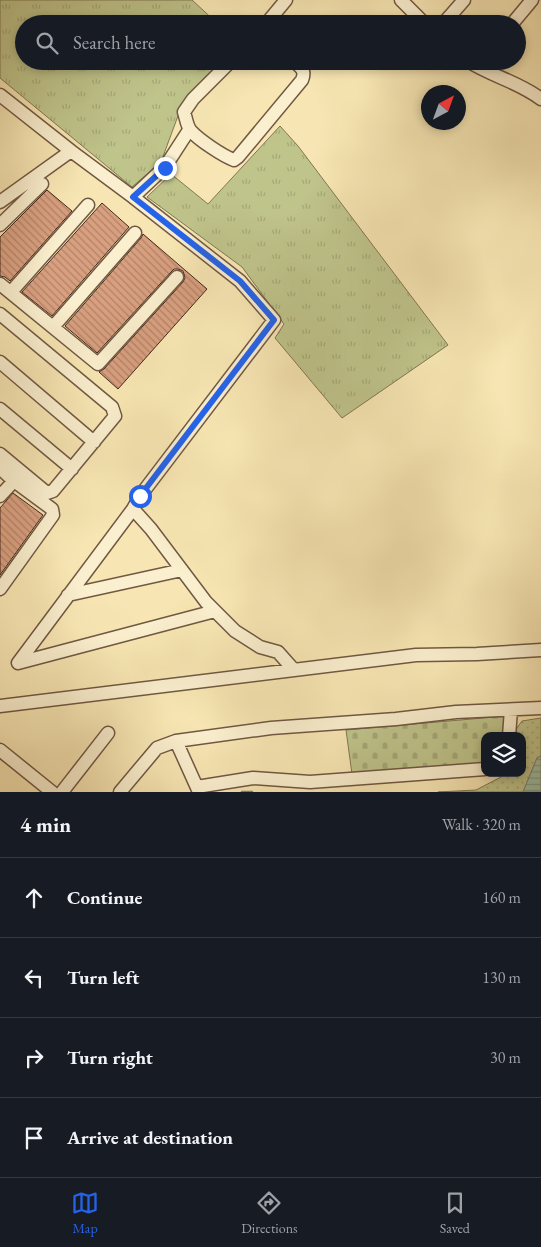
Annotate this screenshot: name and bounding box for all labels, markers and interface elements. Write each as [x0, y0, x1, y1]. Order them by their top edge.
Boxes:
search box [15, 15, 526, 70]
icon: search [33, 29, 61, 57]
text: Search here [73, 30, 155, 55]
north arrow [421, 85, 466, 130]
route end [154, 157, 177, 180]
route start [129, 485, 152, 508]
map controls [481, 732, 526, 777]
button: layers [481, 732, 526, 777]
text: 4 min [20, 811, 71, 838]
text: Walk · 320 m [442, 814, 521, 835]
icon: ahead [20, 884, 48, 912]
text: Continue [67, 885, 142, 910]
text: 160 m [482, 887, 521, 908]
icon: left [20, 964, 48, 992]
text: Turn left [67, 965, 139, 990]
text: 130 m [482, 967, 521, 988]
icon: right [20, 1044, 48, 1072]
text: Turn right [67, 1045, 153, 1070]
text: 30 m [490, 1047, 521, 1068]
icon: arrive [20, 1124, 48, 1152]
text: Arrive at destination [67, 1125, 233, 1150]
tab: Map [71, 1189, 99, 1237]
tab: Directions [241, 1189, 298, 1237]
tab: Saved [440, 1189, 470, 1237]

